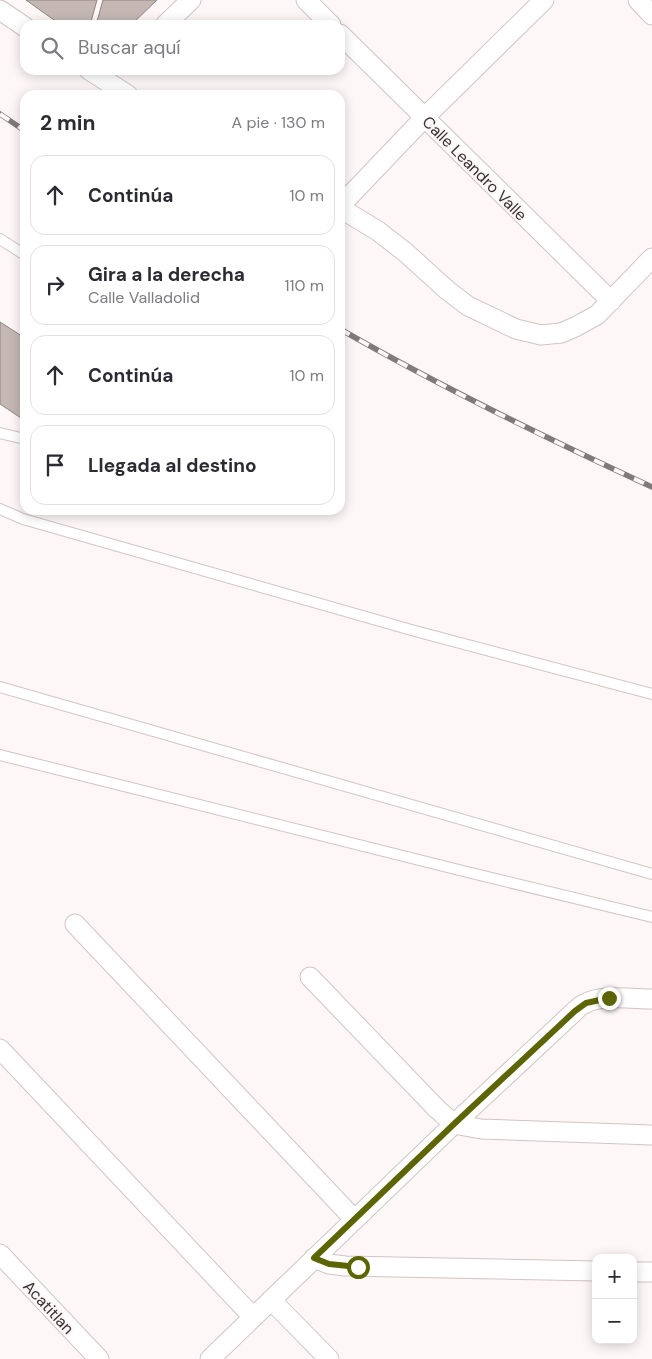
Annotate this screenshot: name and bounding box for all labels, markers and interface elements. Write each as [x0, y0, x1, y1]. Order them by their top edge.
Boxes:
search box [20, 20, 345, 75]
icon: search [38, 34, 66, 62]
text: Buscar aquí [78, 35, 181, 60]
text: 2 min [40, 109, 96, 137]
street label: Calle Leandro Valle [418, 111, 532, 225]
text: A pie · 130 m [232, 112, 325, 133]
icon: ahead [41, 181, 69, 209]
text: Continúa [88, 183, 173, 208]
text: 10 m [290, 185, 324, 206]
text: Gira a la derecha [88, 262, 245, 287]
icon: right [41, 271, 69, 299]
text: 110 m [285, 275, 324, 296]
text: Calle Valladolid [88, 287, 200, 308]
icon: ahead [41, 361, 69, 389]
text: Continúa [88, 363, 173, 388]
text: 10 m [290, 365, 324, 386]
icon: arrive [41, 451, 69, 479]
text: Llegada al destino [88, 453, 257, 478]
route end [598, 987, 621, 1010]
map controls [592, 1254, 637, 1344]
button: + [592, 1254, 637, 1299]
route start [347, 1256, 370, 1279]
street label: Acatitlan [19, 1276, 79, 1339]
button: − [592, 1299, 637, 1344]

